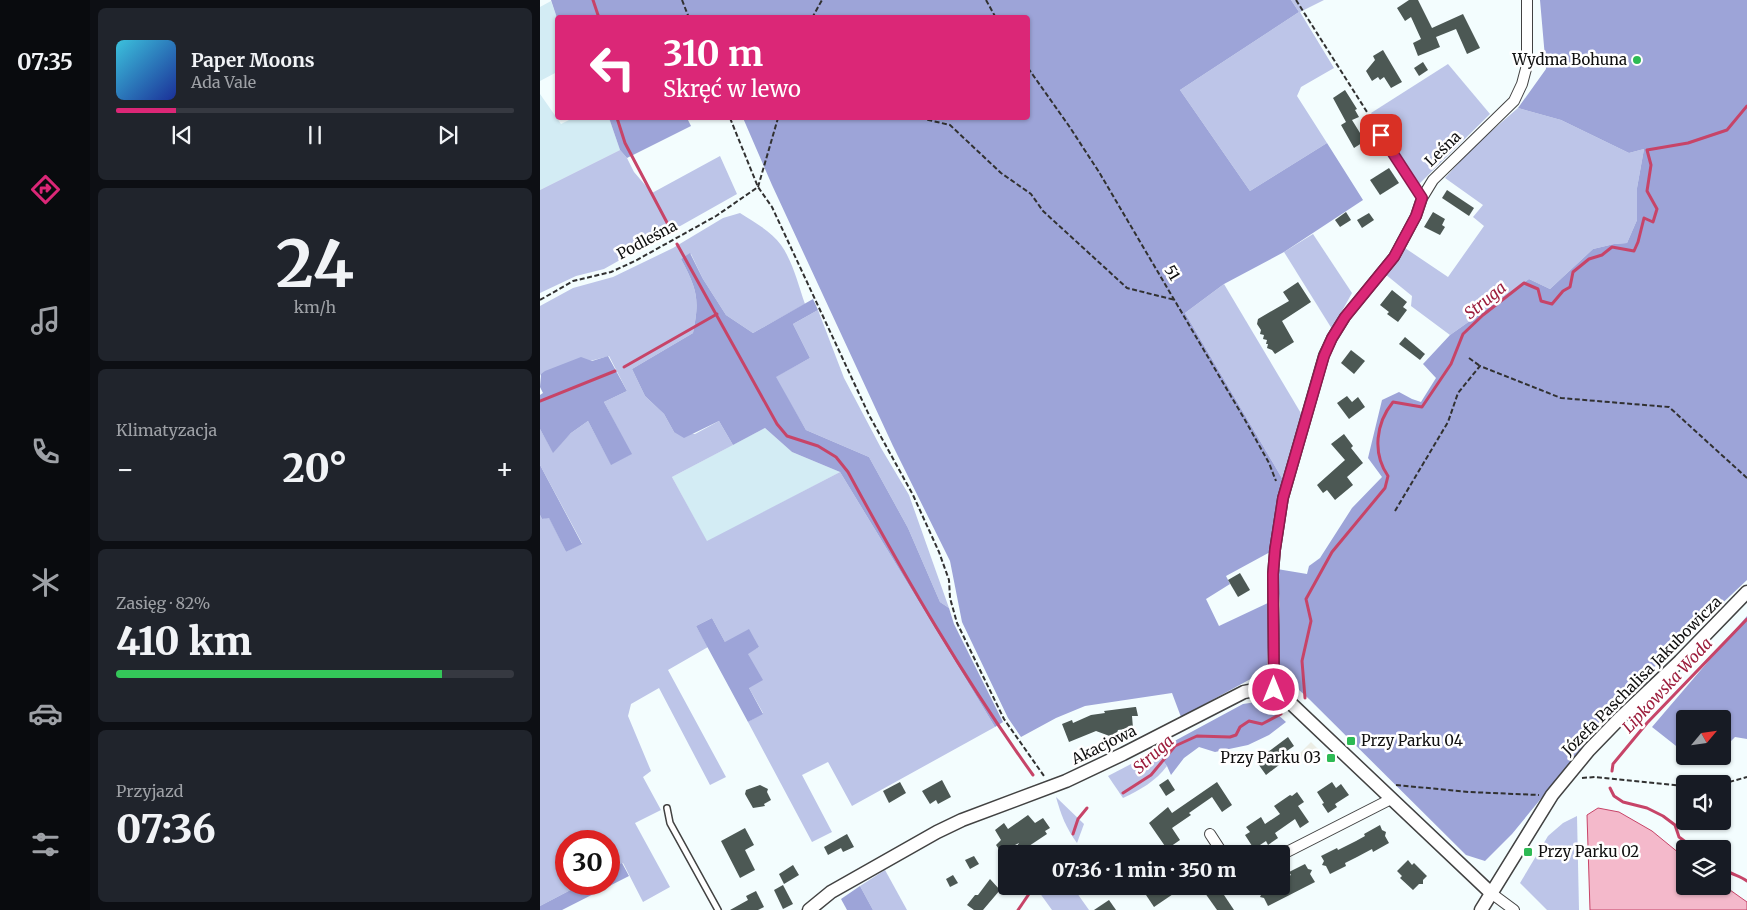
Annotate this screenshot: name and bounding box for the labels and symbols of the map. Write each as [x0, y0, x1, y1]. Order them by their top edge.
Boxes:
place label: Wydma Bohuna [1511, 50, 1627, 69]
marker: Wydma Bohuna [1631, 54, 1643, 66]
pin [1360, 114, 1402, 156]
street label: Leśna [1421, 127, 1465, 170]
street label: Podleśna [613, 216, 680, 263]
street label: 51 [1160, 262, 1184, 284]
water label: Struga [1460, 277, 1510, 323]
street label: Józefa Paschalisa Jakubowicza [1557, 592, 1725, 760]
water label: Lipkowska Woda [1618, 633, 1716, 737]
position arrow [1247, 663, 1299, 715]
north arrow [1676, 710, 1731, 765]
street label: Akacjowa [1067, 721, 1139, 769]
water label: Struga [1128, 730, 1178, 778]
place label: Przy Parku 04 [1361, 731, 1463, 750]
marker: Przy Parku 04 [1345, 735, 1357, 747]
place label: Przy Parku 03 [1220, 748, 1321, 767]
marker: Przy Parku 03 [1325, 752, 1337, 764]
speed limit sign: 30 [555, 830, 620, 895]
place label: Przy Parku 02 [1538, 842, 1639, 861]
marker: Przy Parku 02 [1522, 846, 1534, 858]

